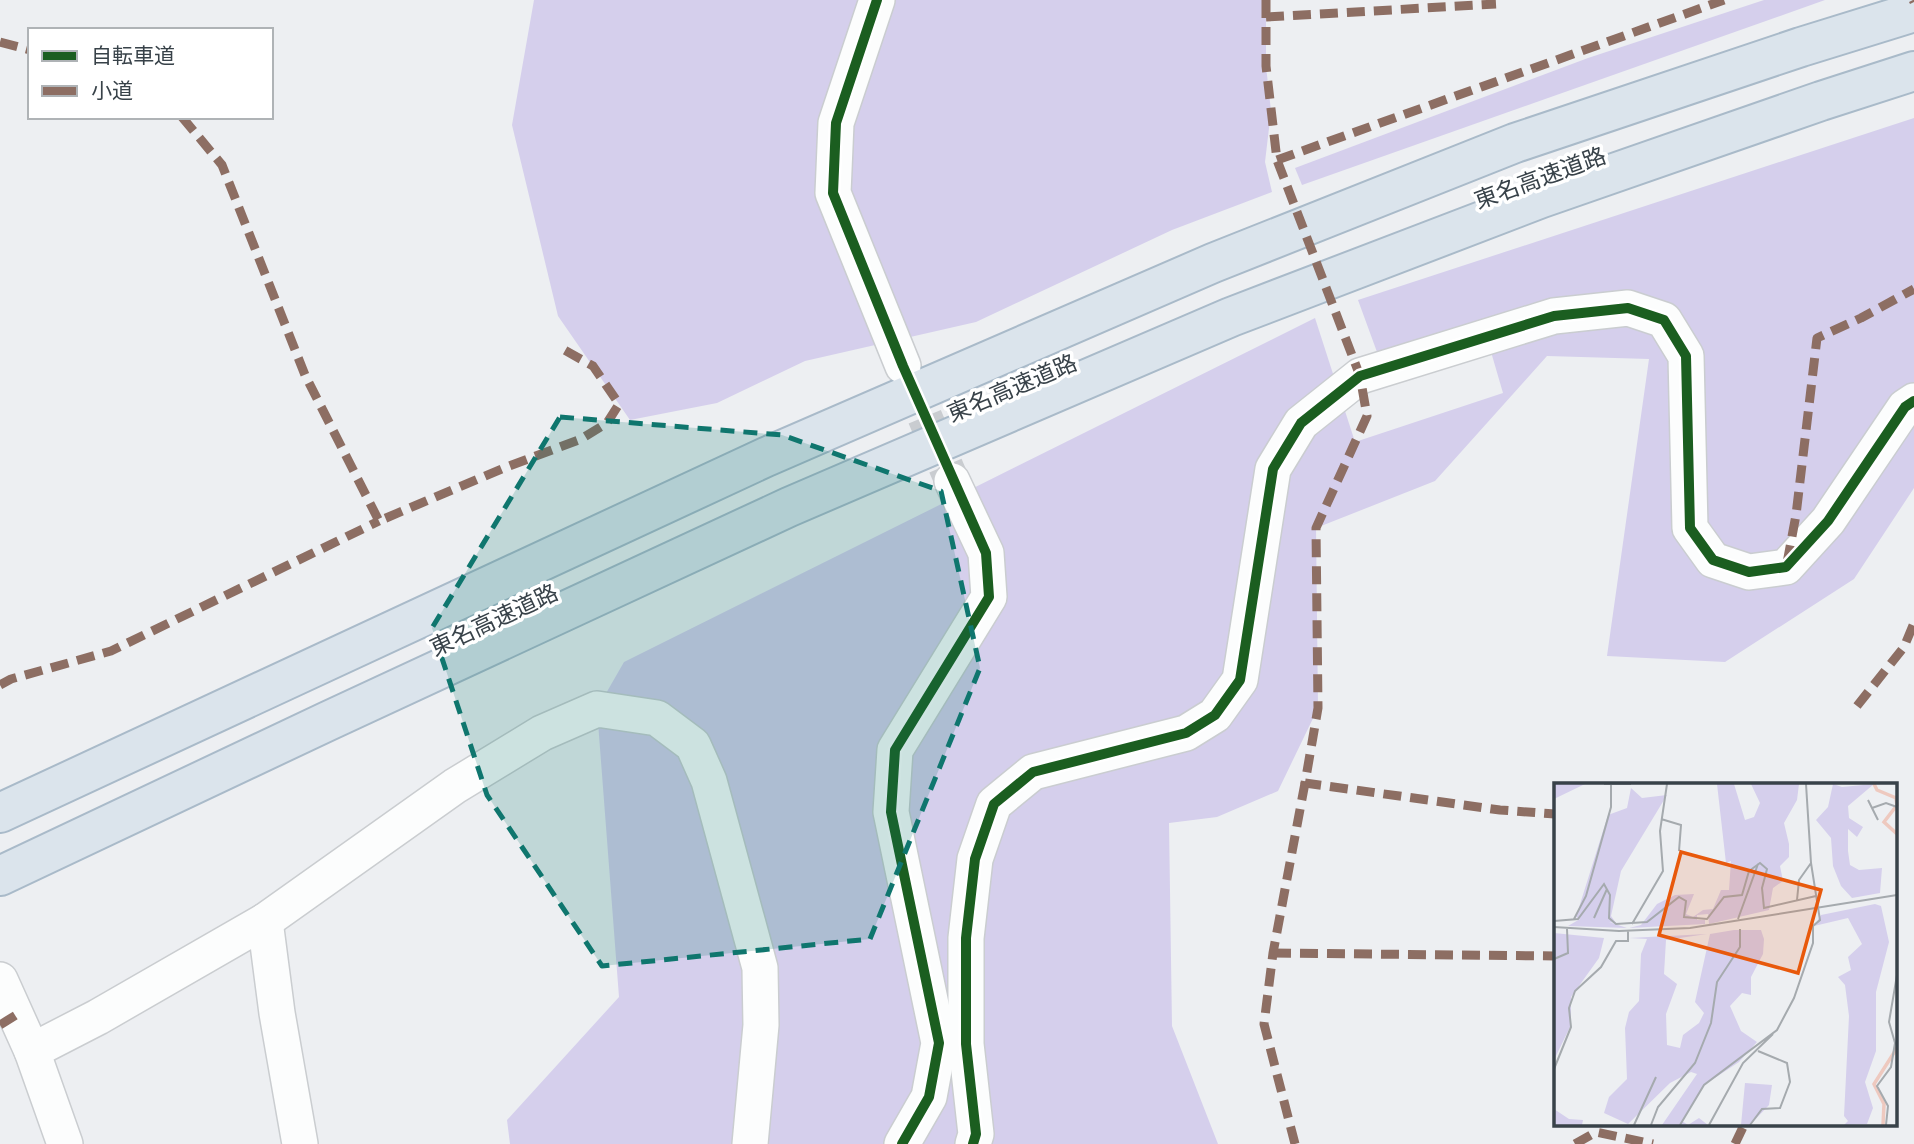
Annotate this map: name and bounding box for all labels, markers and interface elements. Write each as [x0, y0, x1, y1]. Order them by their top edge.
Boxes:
legend [28, 28, 273, 119]
text: 自転車道 [91, 43, 175, 68]
text: 小道 [91, 78, 133, 103]
street label: 東名高速道路 [1470, 141, 1610, 215]
street label: 東名高速道路 [943, 348, 1081, 428]
street label: 東名高速道路 [426, 578, 562, 662]
inset map [1554, 783, 1896, 1126]

